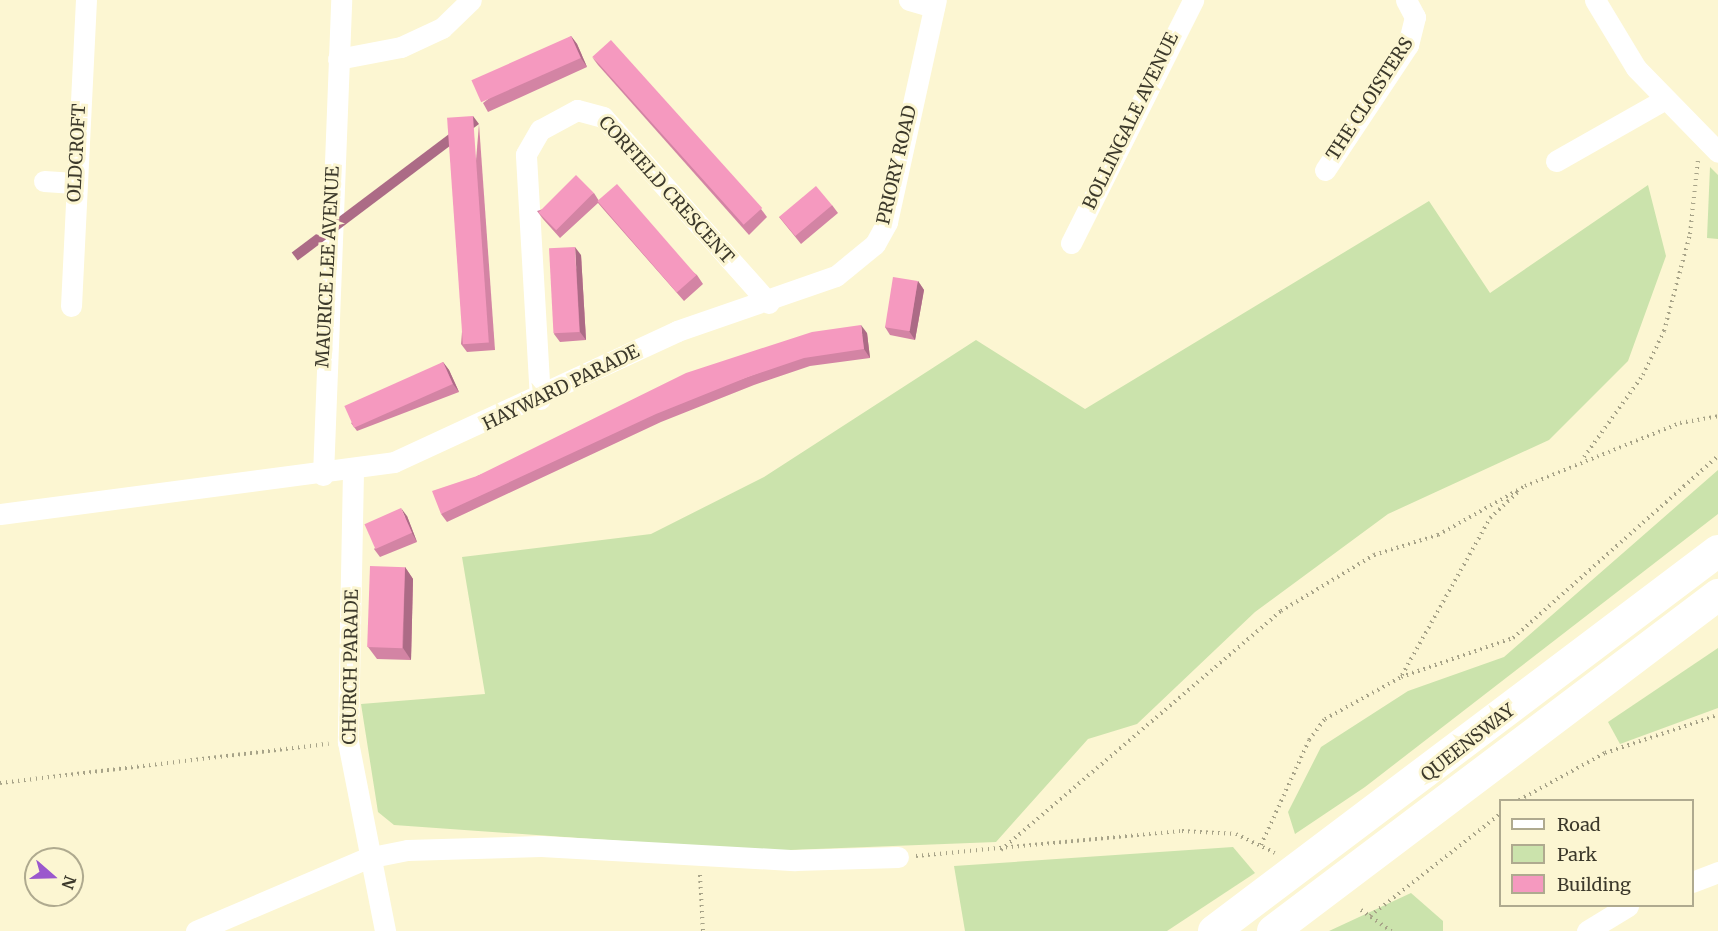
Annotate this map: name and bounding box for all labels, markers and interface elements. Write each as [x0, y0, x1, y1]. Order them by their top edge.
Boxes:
street label: BOLLINGALE AVENUE [1079, 29, 1183, 213]
street label: THE CLOISTERS [1322, 34, 1418, 164]
street label: OLDCROFT [64, 103, 90, 203]
street label: PRIORY ROAD [873, 103, 921, 227]
street label: CORFIELD CRESCENT [594, 112, 738, 268]
street label: MAURICE LEE AVENUE [312, 166, 344, 368]
street label: HAYWARD PARADE [479, 341, 643, 435]
street label: CHURCH PARADE [339, 589, 363, 745]
street label: QUEENSWAY [1417, 700, 1519, 786]
legend [1499, 799, 1694, 907]
text: Road [1557, 813, 1601, 836]
text: Park [1557, 843, 1597, 866]
north arrow [24, 847, 84, 907]
text: N [57, 873, 81, 892]
text: Building [1557, 873, 1631, 896]

